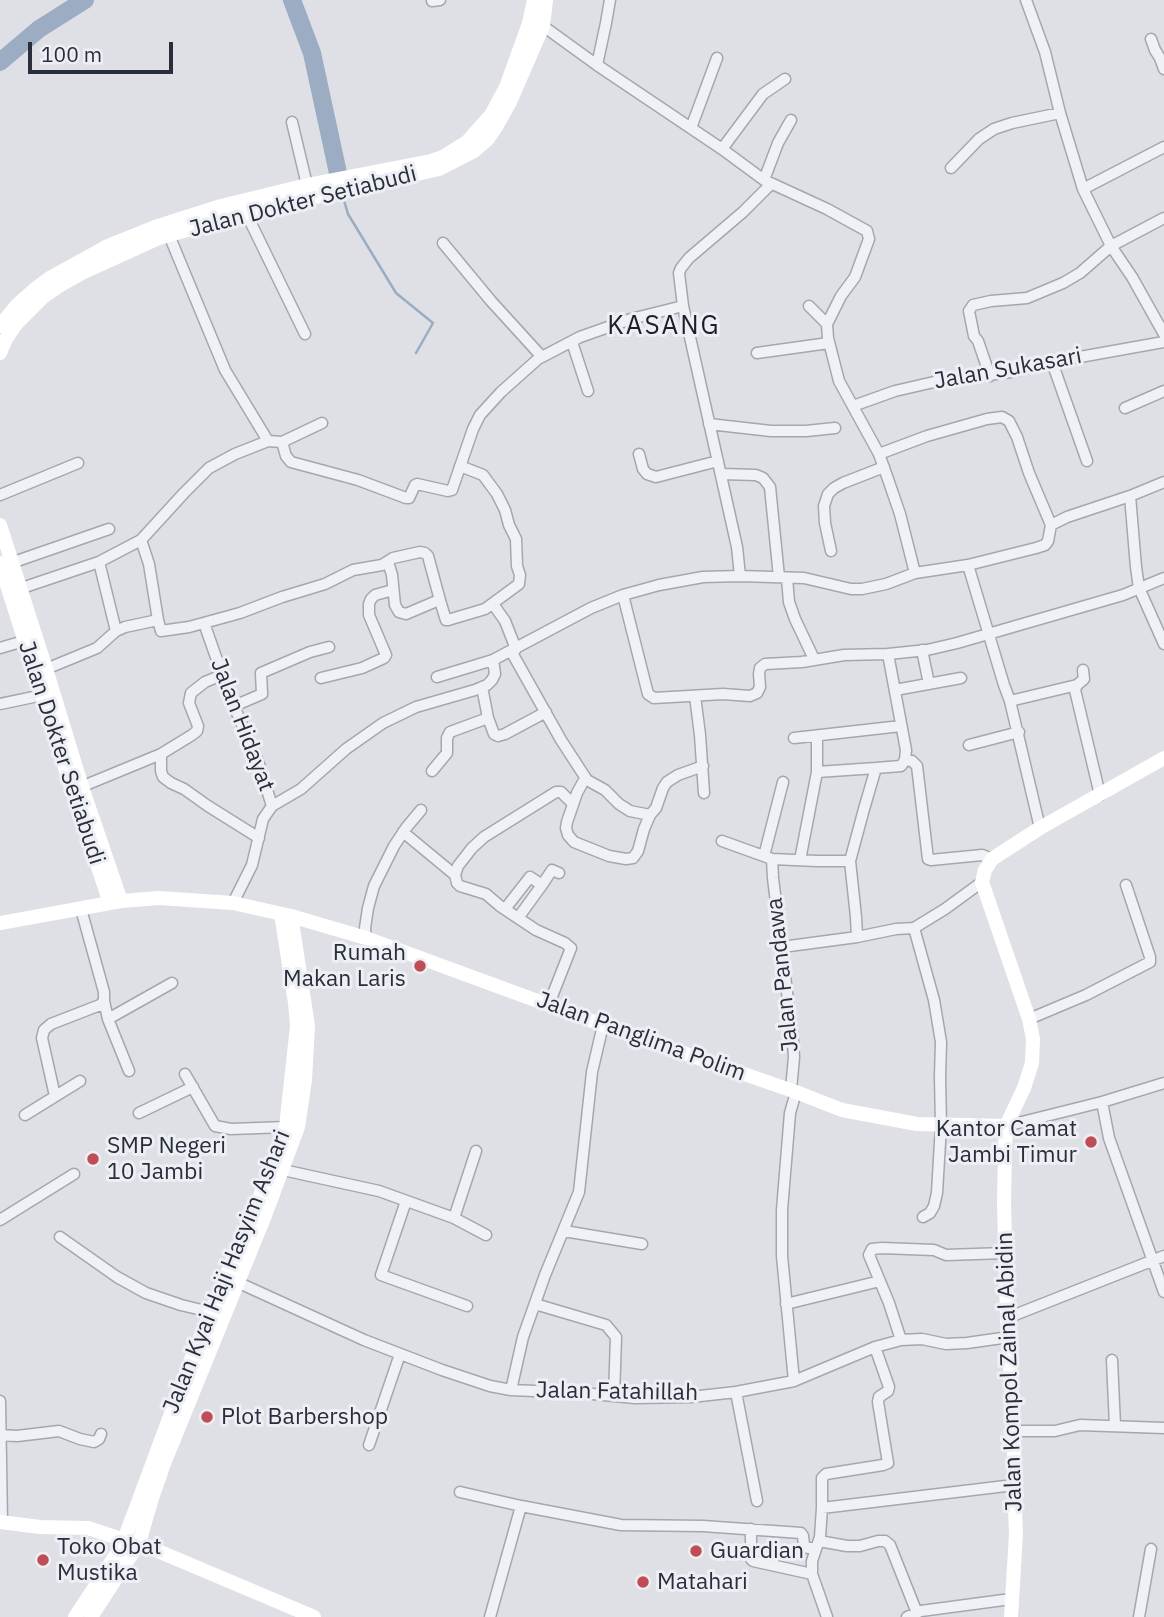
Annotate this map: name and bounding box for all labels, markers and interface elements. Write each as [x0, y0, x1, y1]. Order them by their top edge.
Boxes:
scale bar [32, 28, 177, 72]
text: 100 m [41, 40, 102, 68]
street label: Jalan Dokter Setiabudi [186, 160, 420, 244]
district label: KASANG [608, 310, 720, 342]
street label: Jalan Sukasari [932, 342, 1084, 396]
street label: Jalan Dokter Setiabudi [12, 638, 110, 868]
street label: Jalan Hidayat [204, 655, 280, 795]
street label: Jalan Pandawa [761, 896, 805, 1054]
place label: Rumah Makan Laris [283, 939, 406, 993]
marker: Rumah Makan Laris [412, 958, 428, 974]
street label: Jalan Panglima Polim [533, 986, 749, 1088]
place label: Kantor Camat Jambi Timur [936, 1115, 1077, 1169]
street label: Jalan Kyai Haji Hasyim Ashari [157, 1126, 297, 1418]
place label: SMP Negeri 10 Jambi [107, 1132, 226, 1186]
marker: Kantor Camat Jambi Timur [1083, 1134, 1099, 1150]
marker: SMP Negeri 10 Jambi [85, 1151, 101, 1167]
street label: Jalan Kompol Zainal Abidin [991, 1231, 1029, 1513]
street label: Jalan Fatahillah [536, 1377, 698, 1407]
place label: Plot Barbershop [221, 1403, 388, 1431]
marker: Plot Barbershop [199, 1409, 215, 1425]
place label: Toko Obat Mustika [57, 1533, 162, 1587]
place label: Guardian [710, 1537, 804, 1565]
marker: Guardian [688, 1543, 704, 1559]
marker: Toko Obat Mustika [35, 1552, 51, 1568]
place label: Matahari [657, 1568, 748, 1596]
marker: Matahari [635, 1574, 651, 1590]

